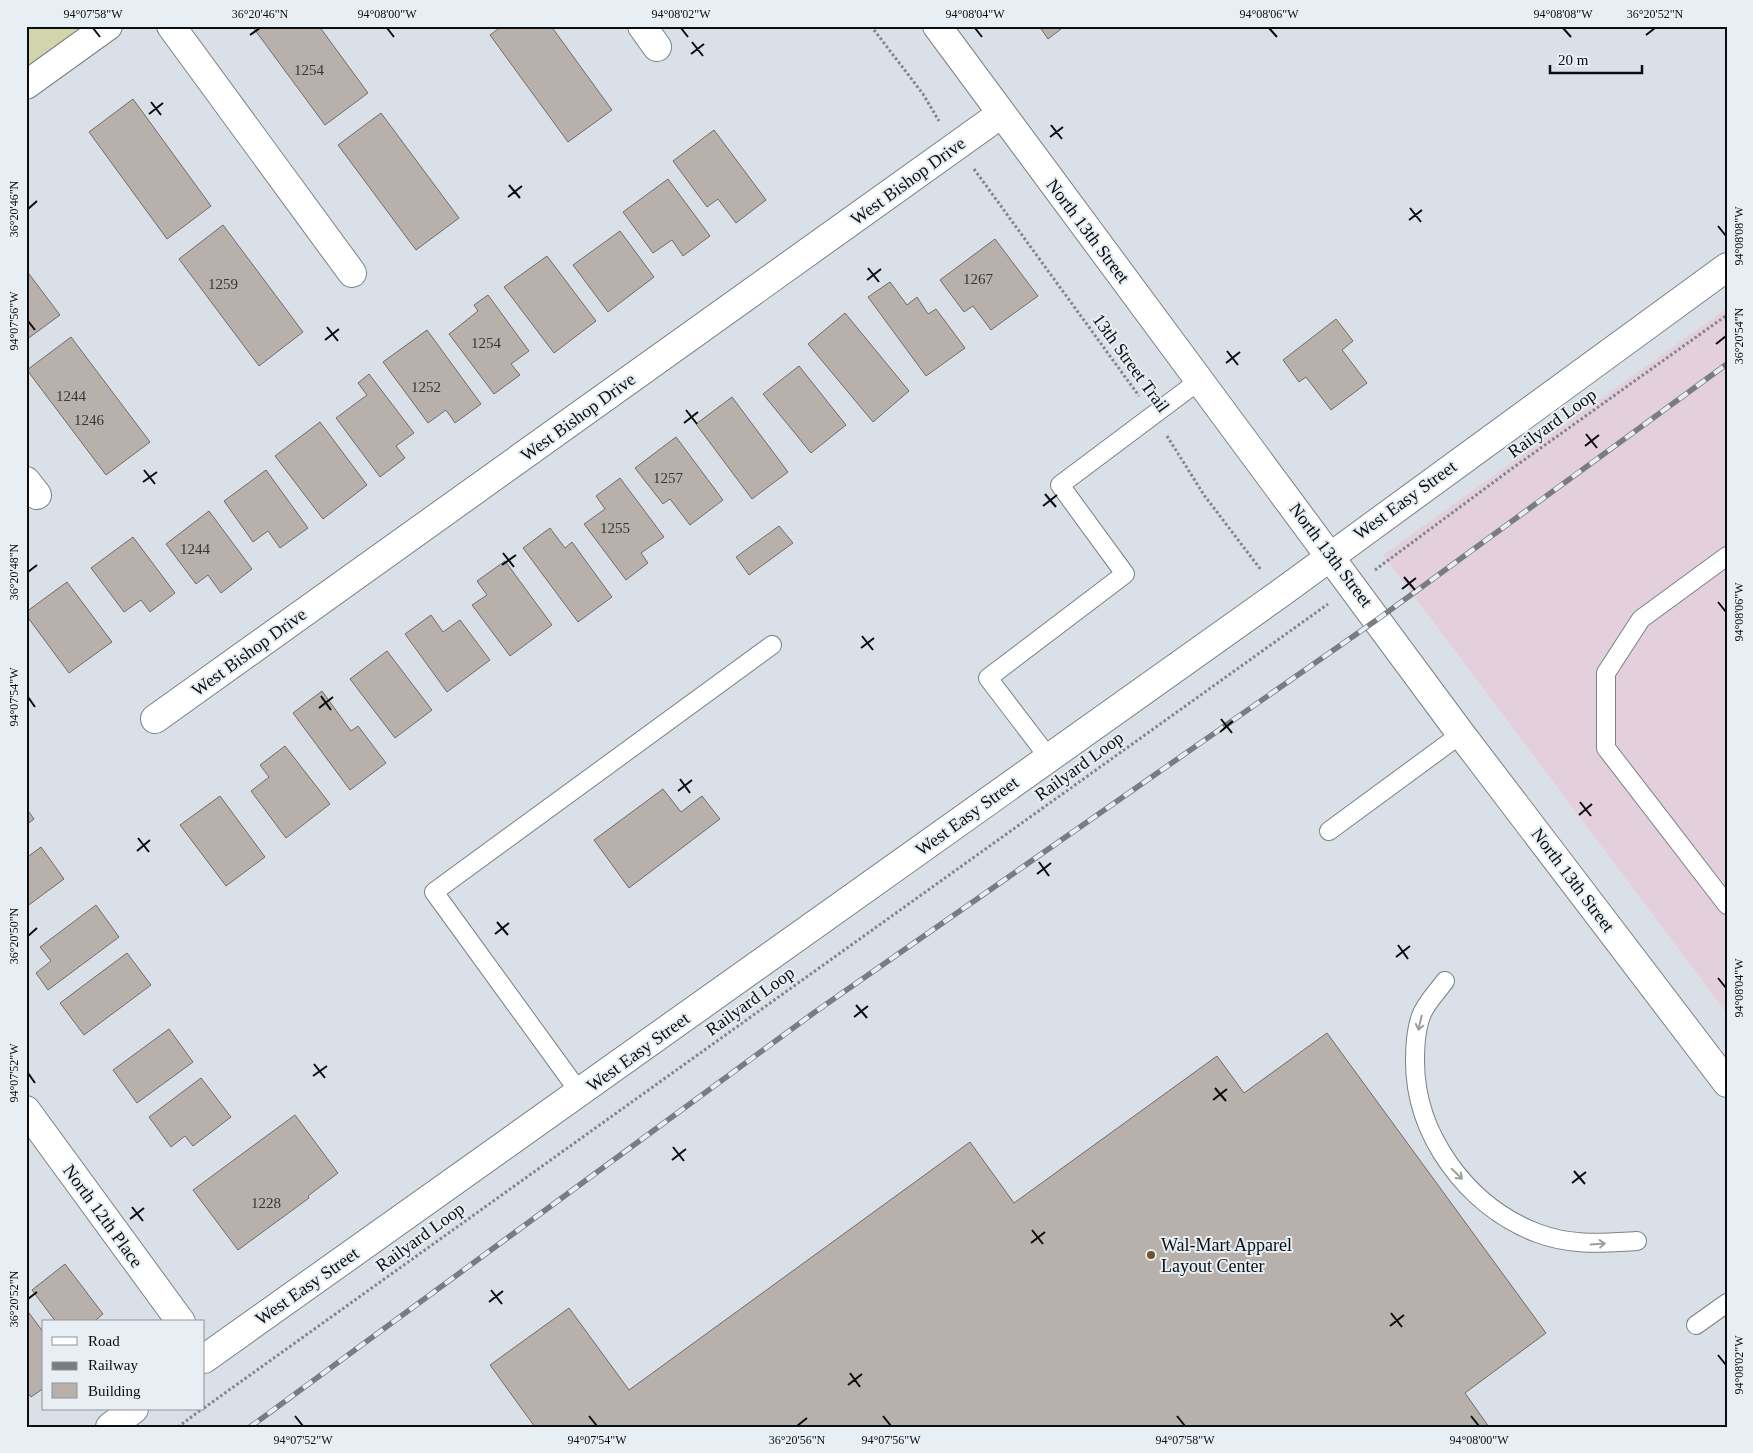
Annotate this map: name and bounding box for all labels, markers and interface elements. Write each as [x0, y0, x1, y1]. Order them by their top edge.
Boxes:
text: 94°07'58"W [63, 7, 123, 21]
text: 36°20'46"N [232, 7, 289, 21]
text: 94°08'00"W [357, 7, 417, 21]
text: 94°08'02"W [651, 7, 711, 21]
text: 94°08'04"W [945, 7, 1005, 21]
text: 94°08'06"W [1239, 7, 1299, 21]
text: 94°08'08"W [1533, 7, 1593, 21]
text: 36°20'52"N [1627, 7, 1684, 21]
scale bar [1550, 42, 1643, 74]
text: 20 m [1558, 52, 1589, 68]
house number: 1254 [294, 62, 325, 78]
street label: West Bishop Drive [847, 133, 969, 229]
street label: North 13th Street [1042, 175, 1134, 287]
text: 36°20'46"N [7, 180, 21, 237]
text: 94°08'08"W [1732, 206, 1746, 266]
house number: 1267 [963, 271, 994, 287]
house number: 1259 [208, 276, 238, 292]
text: 94°07'56"W [7, 291, 21, 351]
text: 36°20'54"N [1732, 307, 1746, 364]
street label: 13th Street Trail [1089, 310, 1173, 416]
house number: 1254 [471, 335, 502, 351]
street label: West Bishop Drive [517, 369, 639, 465]
house number: 1252 [411, 379, 441, 395]
street label: Railyard Loop [1504, 384, 1600, 462]
house number: 1244 [56, 388, 87, 404]
house number: 1246 [74, 412, 105, 428]
street label: West Easy Street [1350, 456, 1460, 544]
house number: 1257 [653, 470, 684, 486]
street label: North 13th Street [1285, 499, 1377, 611]
house number: 1255 [600, 520, 630, 536]
house number: 1244 [180, 541, 211, 557]
text: 36°20'48"N [7, 543, 21, 600]
text: 94°08'06"W [1732, 582, 1746, 642]
street label: West Bishop Drive [188, 604, 310, 700]
text: 94°07'54"W [7, 667, 21, 727]
street label: Railyard Loop [1031, 727, 1127, 805]
street label: West Easy Street [912, 772, 1022, 860]
street label: North 13th Street [1527, 824, 1619, 936]
text: 36°20'50"N [7, 907, 21, 964]
text: 94°08'04"W [1732, 958, 1746, 1018]
street label: Railyard Loop [702, 962, 798, 1040]
street label: West Easy Street [583, 1008, 693, 1096]
one-way arrow [1415, 1014, 1424, 1030]
text: 94°07'52"W [7, 1043, 21, 1103]
street label: North 12th Place [59, 1161, 147, 1271]
one-way arrow [1451, 1168, 1464, 1180]
house number: 1228 [251, 1195, 281, 1211]
street label: Railyard Loop [372, 1198, 468, 1276]
place label: Wal-Mart Apparel Layout Center [1161, 1235, 1292, 1276]
one-way arrow [1589, 1239, 1605, 1248]
street label: West Easy Street [251, 1243, 363, 1329]
marker: Wal-Mart Apparel Layout Center [1145, 1249, 1157, 1261]
text: 36°20'52"N [7, 1270, 21, 1327]
legend [42, 1320, 205, 1410]
text: Road [88, 1333, 120, 1349]
text: 94°08'02"W [1732, 1335, 1746, 1395]
text: Railway [88, 1357, 138, 1373]
text: Building [88, 1383, 141, 1399]
text: 94°07'52"W [273, 1433, 333, 1447]
text: 94°07'54"W [567, 1433, 627, 1447]
text: 36°20'56"N [769, 1433, 826, 1447]
text: 94°07'56"W [861, 1433, 921, 1447]
text: 94°07'58"W [1155, 1433, 1215, 1447]
text: 94°08'00"W [1449, 1433, 1509, 1447]

